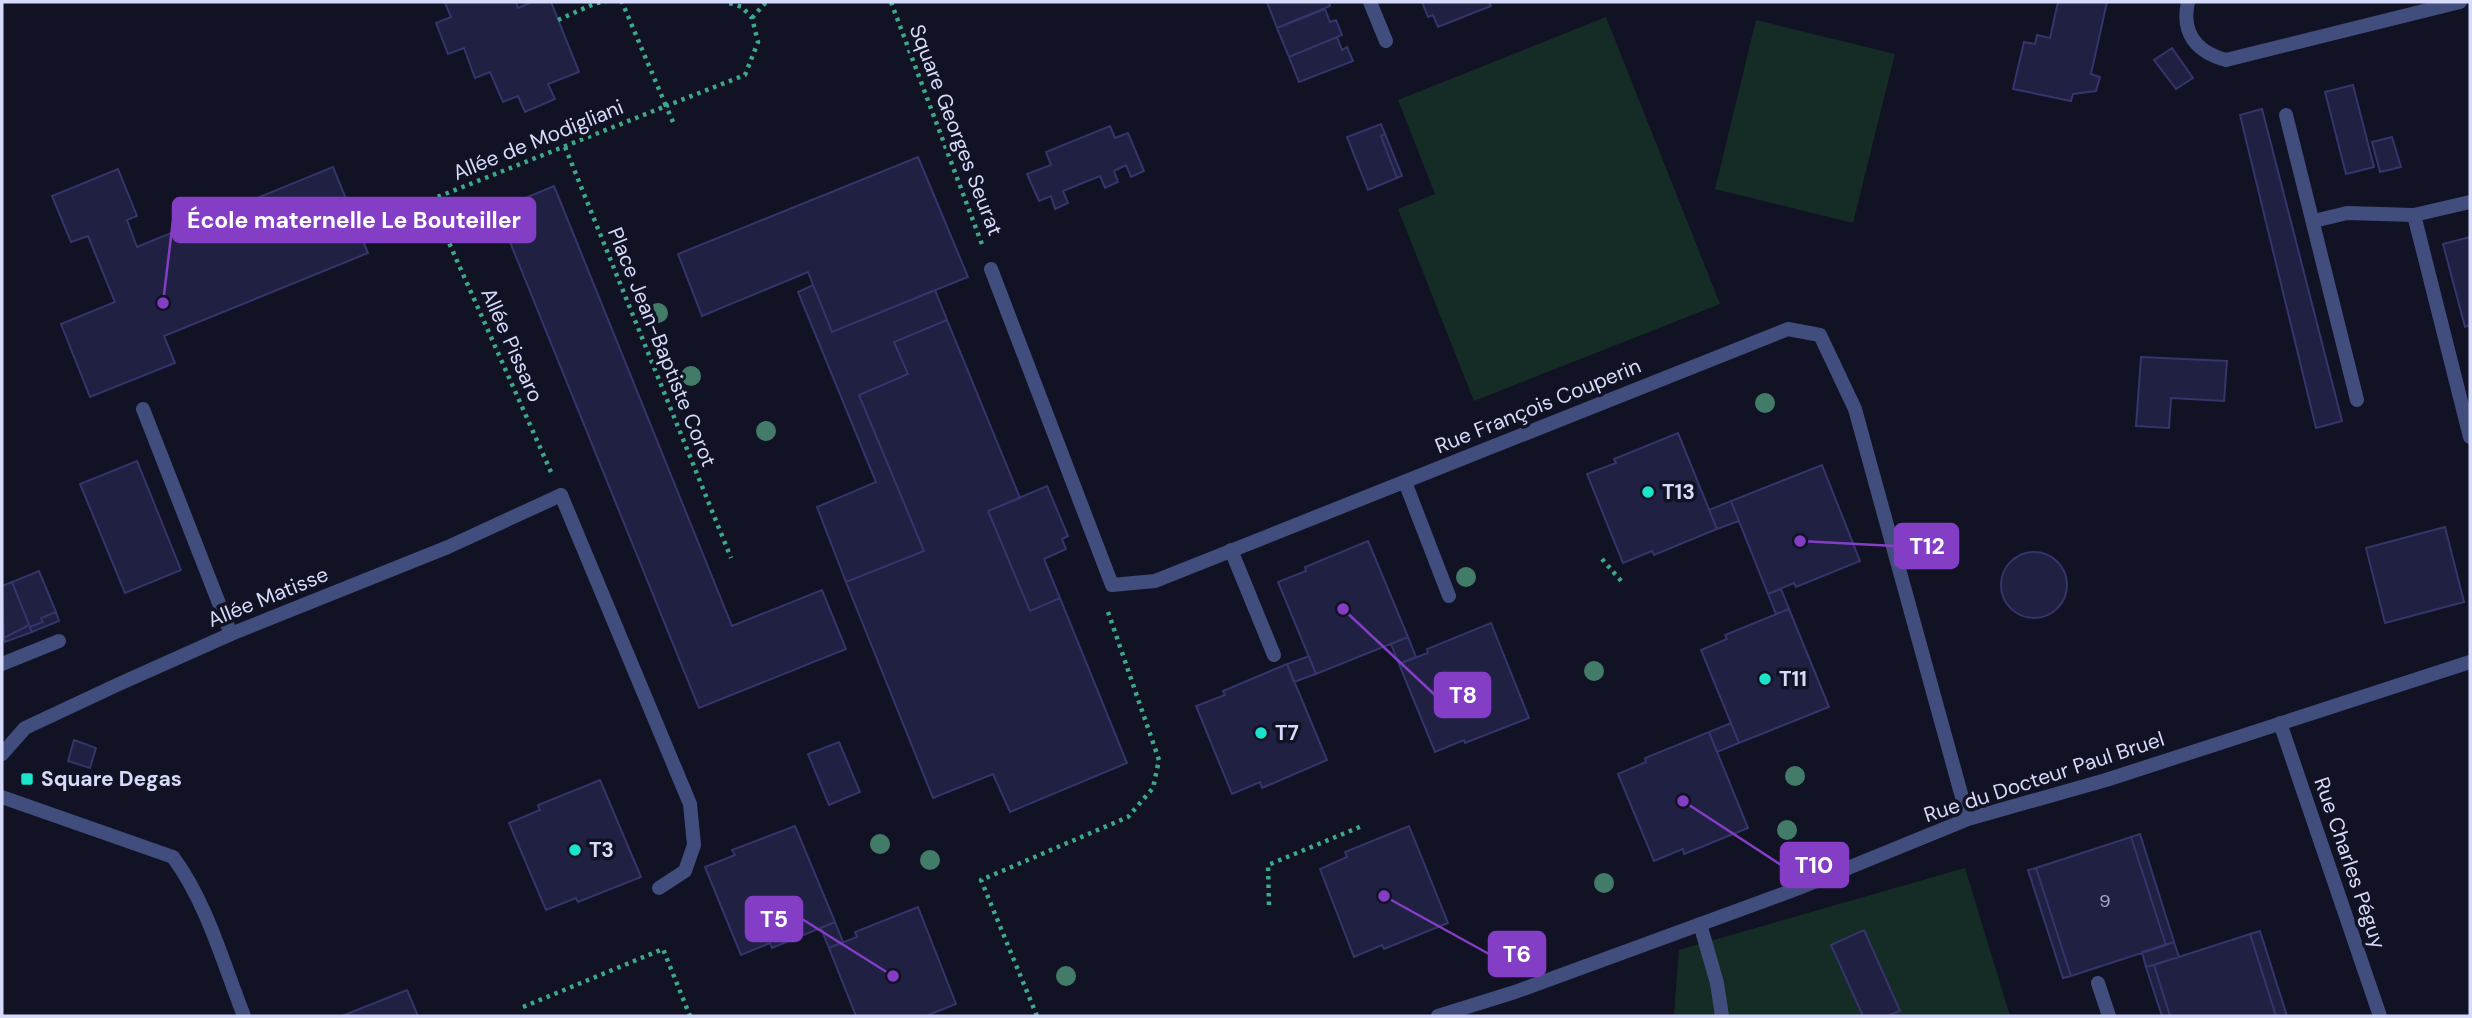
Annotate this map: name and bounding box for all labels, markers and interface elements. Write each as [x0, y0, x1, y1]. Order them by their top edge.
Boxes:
street label: Square Georges Seurat [903, 20, 1009, 240]
street label: Allée de Modigliani [449, 93, 627, 187]
callout: École maternelle Le Bouteiller [173, 198, 535, 242]
text: École maternelle Le Bouteiller [187, 205, 521, 235]
street label: Place Jean-Baptiste Corot [601, 223, 723, 471]
street label: Allée Pissaro [474, 283, 550, 407]
street label: Rue François Couperin [1431, 352, 1645, 460]
place label: T13 [1662, 478, 1695, 506]
marker: T13 [1640, 484, 1656, 500]
callout: T12 [1895, 524, 1958, 568]
text: T12 [1909, 531, 1945, 561]
street label: Allée Matisse [203, 560, 333, 634]
place label: T11 [1779, 665, 1807, 693]
marker: T11 [1757, 671, 1773, 687]
callout: T8 [1435, 673, 1490, 717]
text: T8 [1449, 680, 1477, 710]
place label: T7 [1275, 719, 1299, 747]
marker: T7 [1253, 725, 1269, 741]
street label: Rue du Docteur Paul Bruel [1920, 725, 2168, 829]
place label: Square Degas [41, 765, 182, 793]
marker: Square Degas [19, 771, 35, 787]
street label: Rue Charles Péguy [2307, 773, 2393, 953]
place label: T3 [589, 836, 614, 864]
marker: T3 [567, 842, 583, 858]
callout: T10 [1781, 843, 1848, 887]
text: T10 [1795, 850, 1833, 880]
house number: 9 [2099, 889, 2111, 913]
callout: T5 [746, 897, 802, 941]
text: T5 [760, 904, 788, 934]
callout: T6 [1489, 932, 1545, 976]
text: T6 [1503, 939, 1531, 969]

